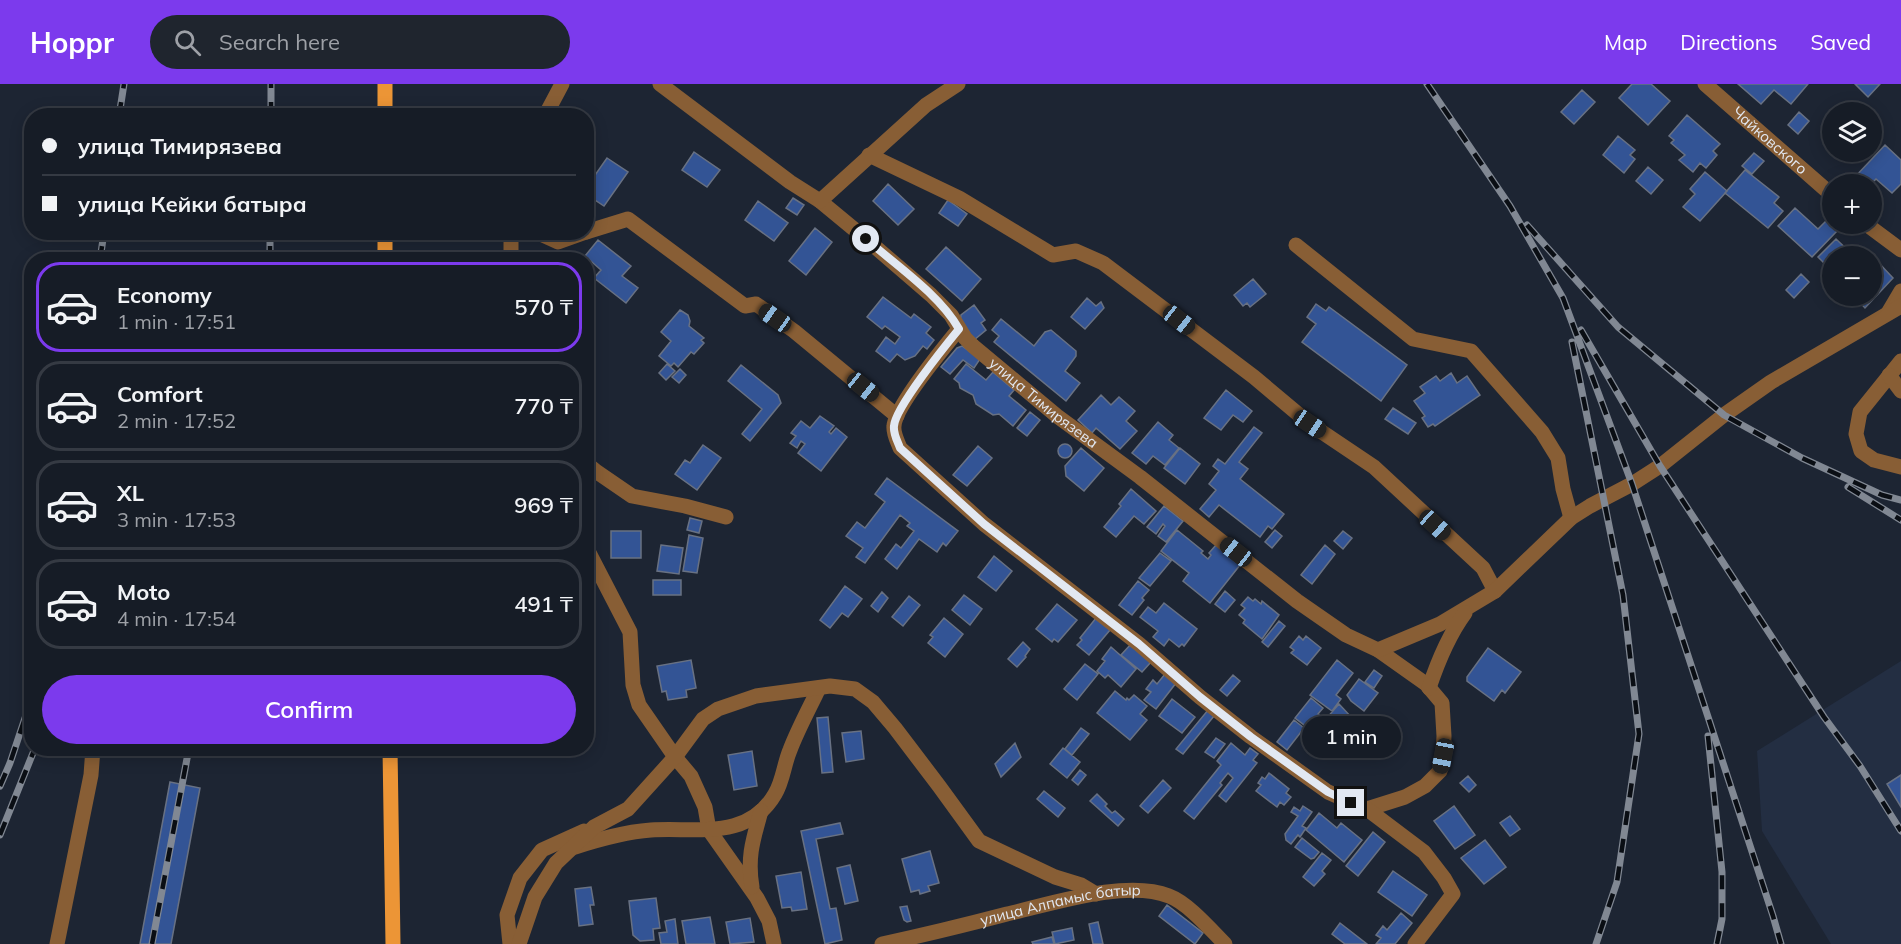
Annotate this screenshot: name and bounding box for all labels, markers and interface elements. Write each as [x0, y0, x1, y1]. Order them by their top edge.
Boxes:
search box [150, 15, 570, 69]
text: Hoppr [30, 25, 114, 60]
icon: search [171, 26, 204, 59]
text: Search here [219, 28, 340, 56]
text: Map [1604, 29, 1647, 55]
text: Directions [1680, 29, 1777, 55]
text: Saved [1810, 29, 1871, 55]
street label: Чайковского [1729, 102, 1811, 178]
map controls [1822, 102, 1882, 306]
button: layers [1822, 102, 1882, 162]
text: улица Тимирязева [78, 132, 282, 160]
button: + [1822, 174, 1882, 234]
text: улица Кейки батыра [78, 190, 307, 218]
route start [852, 225, 879, 252]
button: − [1822, 246, 1882, 306]
icon: car [45, 280, 99, 334]
text: Economy [117, 281, 212, 309]
text: 570 ₸ [514, 293, 573, 321]
car [755, 300, 795, 336]
car [1159, 302, 1199, 338]
text: 1 min · 17:51 [117, 309, 236, 334]
street label: улица Тимирязева [985, 353, 1102, 452]
car [843, 369, 883, 405]
icon: car [45, 379, 99, 433]
text: Comfort [117, 380, 203, 408]
text: 770 ₸ [514, 392, 573, 420]
car [1290, 406, 1330, 442]
text: 2 min · 17:52 [117, 408, 236, 433]
icon: car [45, 478, 99, 532]
text: XL [117, 479, 144, 507]
text: 969 ₸ [514, 491, 573, 519]
car [1416, 506, 1454, 544]
text: 3 min · 17:53 [117, 507, 236, 532]
car [1216, 534, 1256, 570]
icon: car [45, 577, 99, 631]
text: Moto [117, 578, 170, 606]
text: 491 ₸ [514, 590, 573, 618]
text: 4 min · 17:54 [117, 606, 236, 631]
button: Confirm [42, 675, 576, 744]
callout: 1 min [1302, 716, 1400, 758]
text: 1 min [1326, 724, 1377, 749]
car [1431, 737, 1455, 775]
route end [1337, 789, 1364, 816]
street label: улица Алпамыс батыр [978, 880, 1141, 930]

